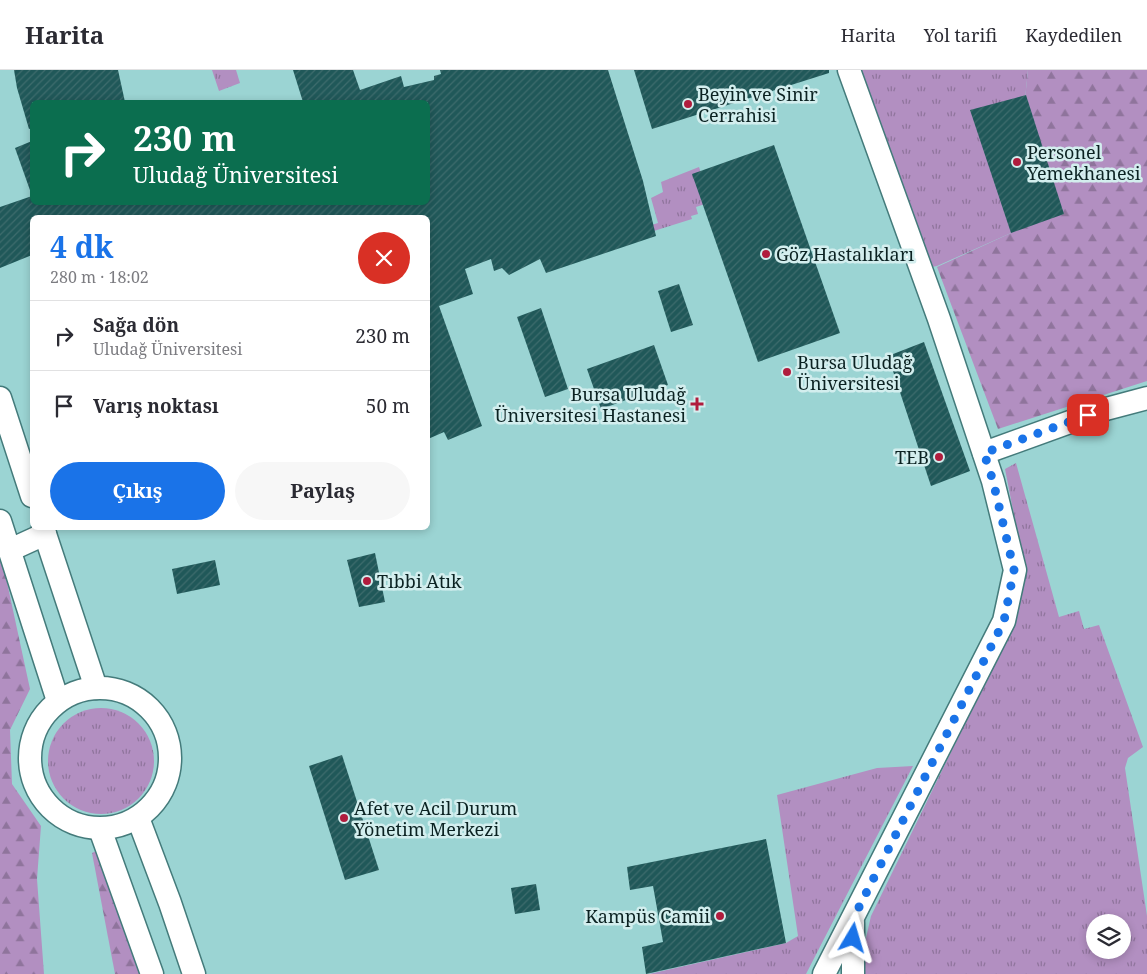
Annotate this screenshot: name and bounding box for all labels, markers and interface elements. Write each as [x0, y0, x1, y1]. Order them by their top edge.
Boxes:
text: Harita [25, 18, 104, 51]
text: Harita [841, 23, 896, 47]
text: Yol tarifi [924, 23, 997, 47]
text: Kaydedilen [1025, 23, 1122, 47]
place label: Beyin ve Sinir Cerrahisi [698, 82, 818, 127]
marker: Beyin ve Sinir Cerrahisi [682, 98, 694, 110]
text: 230 m [133, 114, 236, 161]
icon: right [50, 120, 115, 185]
place label: Personel Yemekhanesi [1026, 140, 1141, 185]
marker: Personel Yemekhanesi [1011, 156, 1023, 168]
text: Uludağ Üniversitesi [133, 159, 338, 189]
text: 4 dk [50, 226, 113, 267]
button: close [358, 232, 410, 284]
place label: Göz Hastalıkları [776, 242, 914, 266]
marker: Göz Hastalıkları [760, 248, 772, 260]
text: 280 m · 18:02 [50, 266, 149, 288]
text: Sağa dön [93, 312, 179, 338]
icon: right [50, 322, 78, 350]
text: 230 m [355, 323, 410, 349]
text: Uludağ Üniversitesi [93, 338, 242, 360]
place label: Bursa Uludağ Üniversitesi [797, 350, 913, 395]
marker: Bursa Uludağ Üniversitesi [781, 366, 793, 378]
place label: Bursa Uludağ Üniversitesi Hastanesi [495, 382, 686, 427]
icon: arrive [50, 392, 78, 420]
text: Varış noktası [93, 393, 219, 419]
text: 50 m [366, 393, 410, 419]
pin [1067, 394, 1109, 436]
marker: Bursa Uludağ Üniversitesi Hastanesi [690, 397, 704, 411]
icon: arrive [1074, 401, 1102, 429]
place label: TEB [895, 445, 929, 469]
marker: TEB [933, 451, 945, 463]
button: Çıkış [50, 462, 225, 520]
button: Paylaş [235, 462, 410, 520]
place label: Tıbbi Atık [377, 569, 462, 593]
marker: Tıbbi Atık [361, 575, 373, 587]
place label: Afet ve Acil Durum Yönetim Merkezi [353, 796, 517, 841]
marker: Afet ve Acil Durum Yönetim Merkezi [338, 812, 350, 824]
place label: Kampüs Camii [585, 904, 710, 928]
marker: Kampüs Camii [714, 910, 726, 922]
position arrow [826, 911, 878, 963]
map controls [1086, 914, 1131, 959]
button: layers [1086, 914, 1131, 959]

